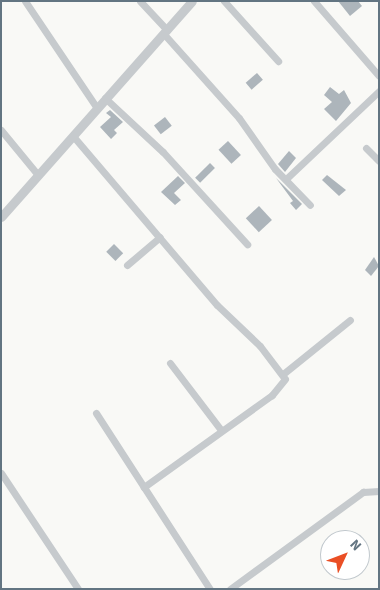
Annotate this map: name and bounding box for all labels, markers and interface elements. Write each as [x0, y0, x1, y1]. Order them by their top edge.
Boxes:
north arrow [320, 530, 370, 580]
text: N [345, 535, 366, 556]

